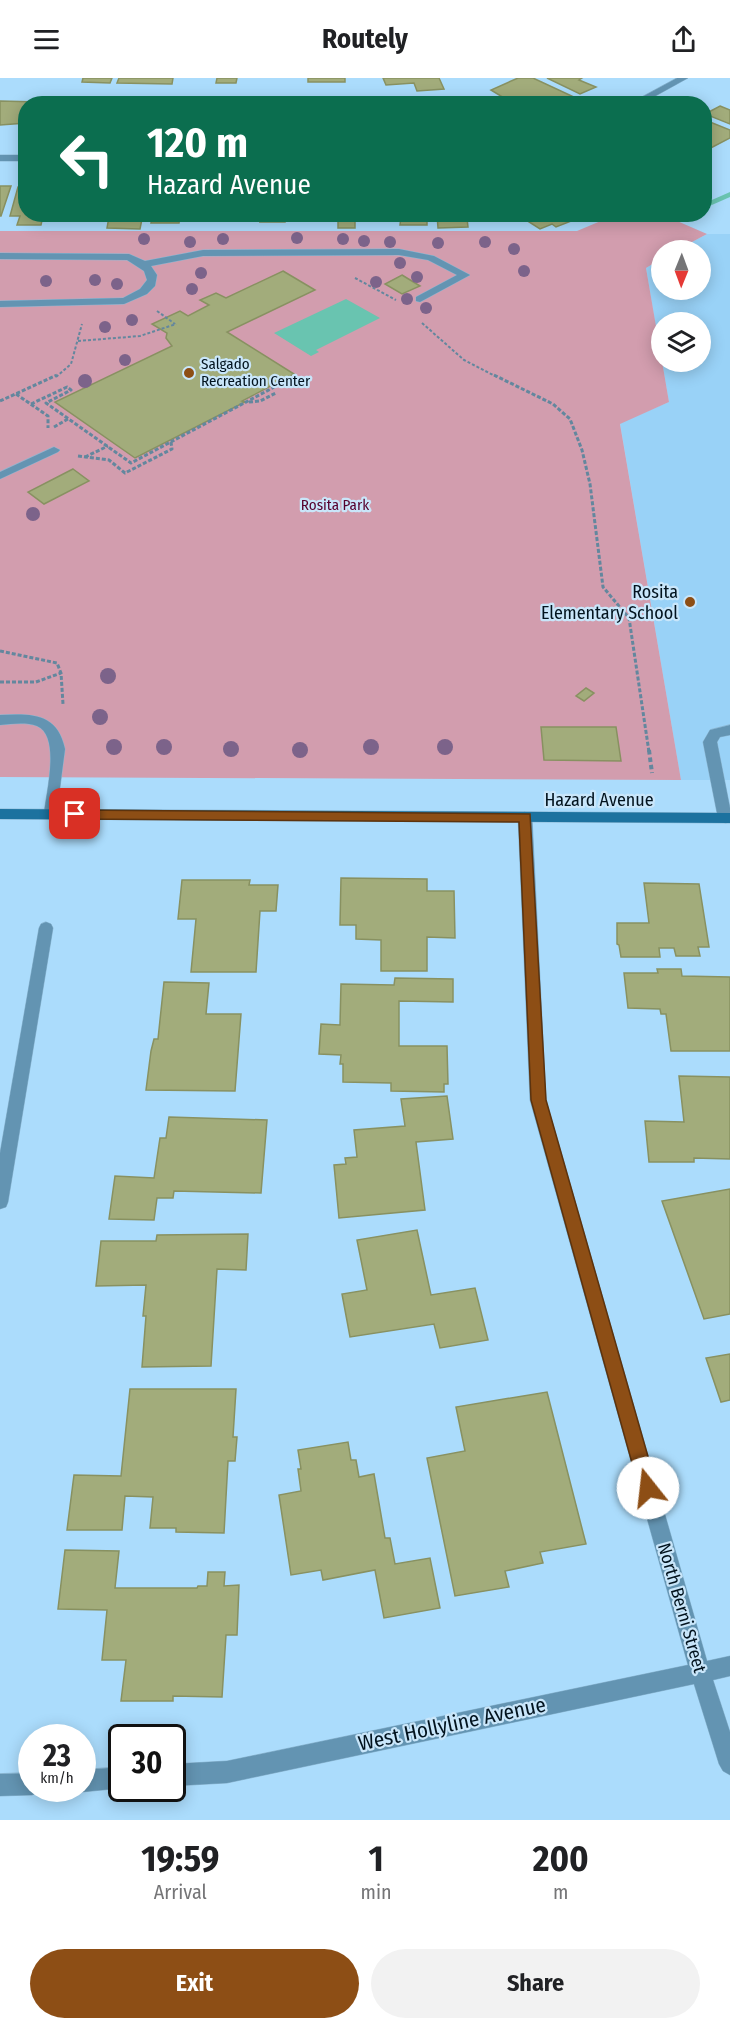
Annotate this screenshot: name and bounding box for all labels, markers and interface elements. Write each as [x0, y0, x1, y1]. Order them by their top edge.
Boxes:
icon: menu [30, 23, 63, 56]
text: Routely [322, 23, 408, 55]
icon: share [667, 23, 700, 56]
text: 120 m [147, 118, 248, 168]
icon: left [48, 120, 126, 198]
text: Hazard Avenue [147, 169, 311, 201]
north arrow [651, 240, 711, 300]
map controls [651, 240, 711, 372]
button: layers [651, 312, 711, 372]
place label: Salgado Recreation Center [201, 355, 311, 390]
marker: Salgado Recreation Center [182, 366, 196, 380]
park label: Rosita Park [301, 496, 369, 514]
place label: Rosita Elementary School [541, 581, 678, 624]
marker: Rosita Elementary School [683, 595, 697, 609]
pin [49, 788, 100, 839]
street label: Hazard Avenue [544, 789, 654, 811]
icon: arrive [58, 797, 91, 830]
position arrow [616, 1456, 680, 1520]
street label: North Berni Street [653, 1541, 711, 1675]
street label: West Hollyline Avenue [356, 1691, 548, 1757]
speed limit sign: 30 [108, 1724, 186, 1802]
text: 23 [43, 1738, 71, 1774]
text: km/h [40, 1769, 74, 1787]
text: 19:59 [141, 1837, 219, 1881]
text: 1 [368, 1837, 384, 1881]
text: 200 [533, 1837, 589, 1881]
text: Arrival [154, 1880, 207, 1904]
text: min [361, 1880, 392, 1904]
text: m [553, 1880, 568, 1904]
button: Exit [30, 1949, 359, 2018]
button: Share [371, 1949, 700, 2018]

